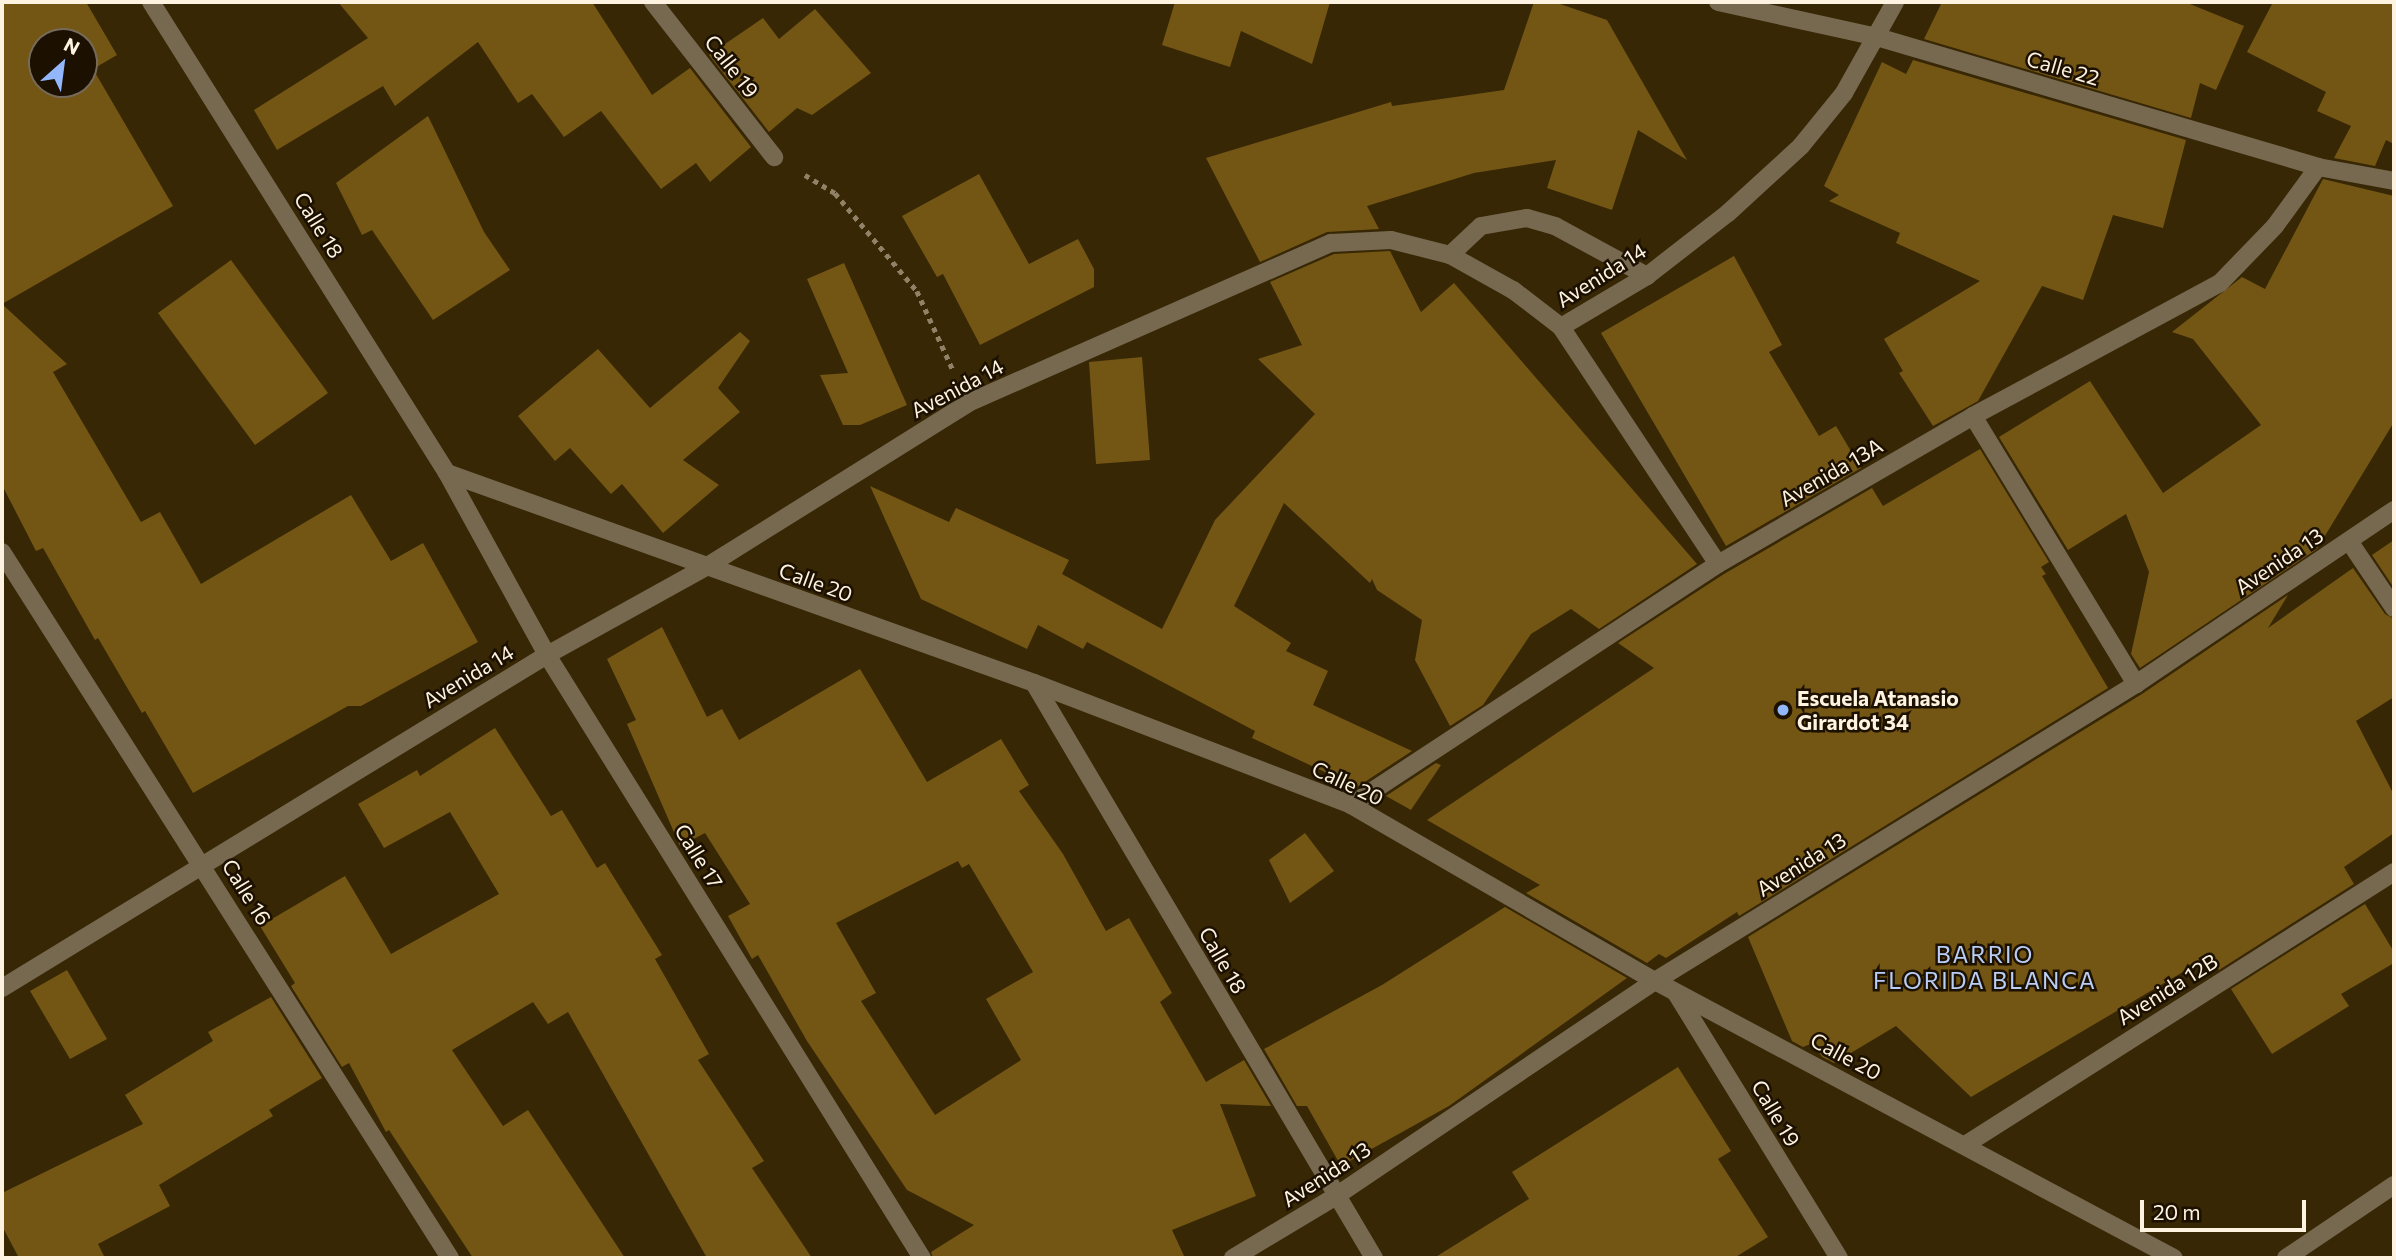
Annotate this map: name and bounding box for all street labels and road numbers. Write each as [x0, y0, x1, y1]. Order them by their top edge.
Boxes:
street label: Calle 19 [700, 30, 764, 102]
street label: Calle 22 [2024, 46, 2102, 90]
street label: Calle 18 [289, 187, 349, 263]
street label: Avenida 14 [1551, 237, 1651, 313]
street label: Avenida 14 [906, 353, 1008, 423]
street label: Avenida 13A [1775, 432, 1887, 512]
street label: Avenida 13 [2230, 522, 2328, 600]
street label: Calle 20 [776, 557, 856, 607]
street label: Avenida 14 [418, 639, 518, 713]
street label: Calle 20 [1308, 755, 1388, 811]
street label: Calle 17 [669, 819, 729, 893]
street label: Avenida 13 [1752, 827, 1850, 901]
street label: Calle 16 [217, 854, 277, 930]
street label: Calle 18 [1194, 922, 1252, 998]
street label: Avenida 12B [2112, 948, 2222, 1030]
street label: Calle 20 [1806, 1027, 1886, 1085]
street label: Calle 19 [1746, 1075, 1806, 1151]
street label: Avenida 13 [1277, 1136, 1375, 1212]

